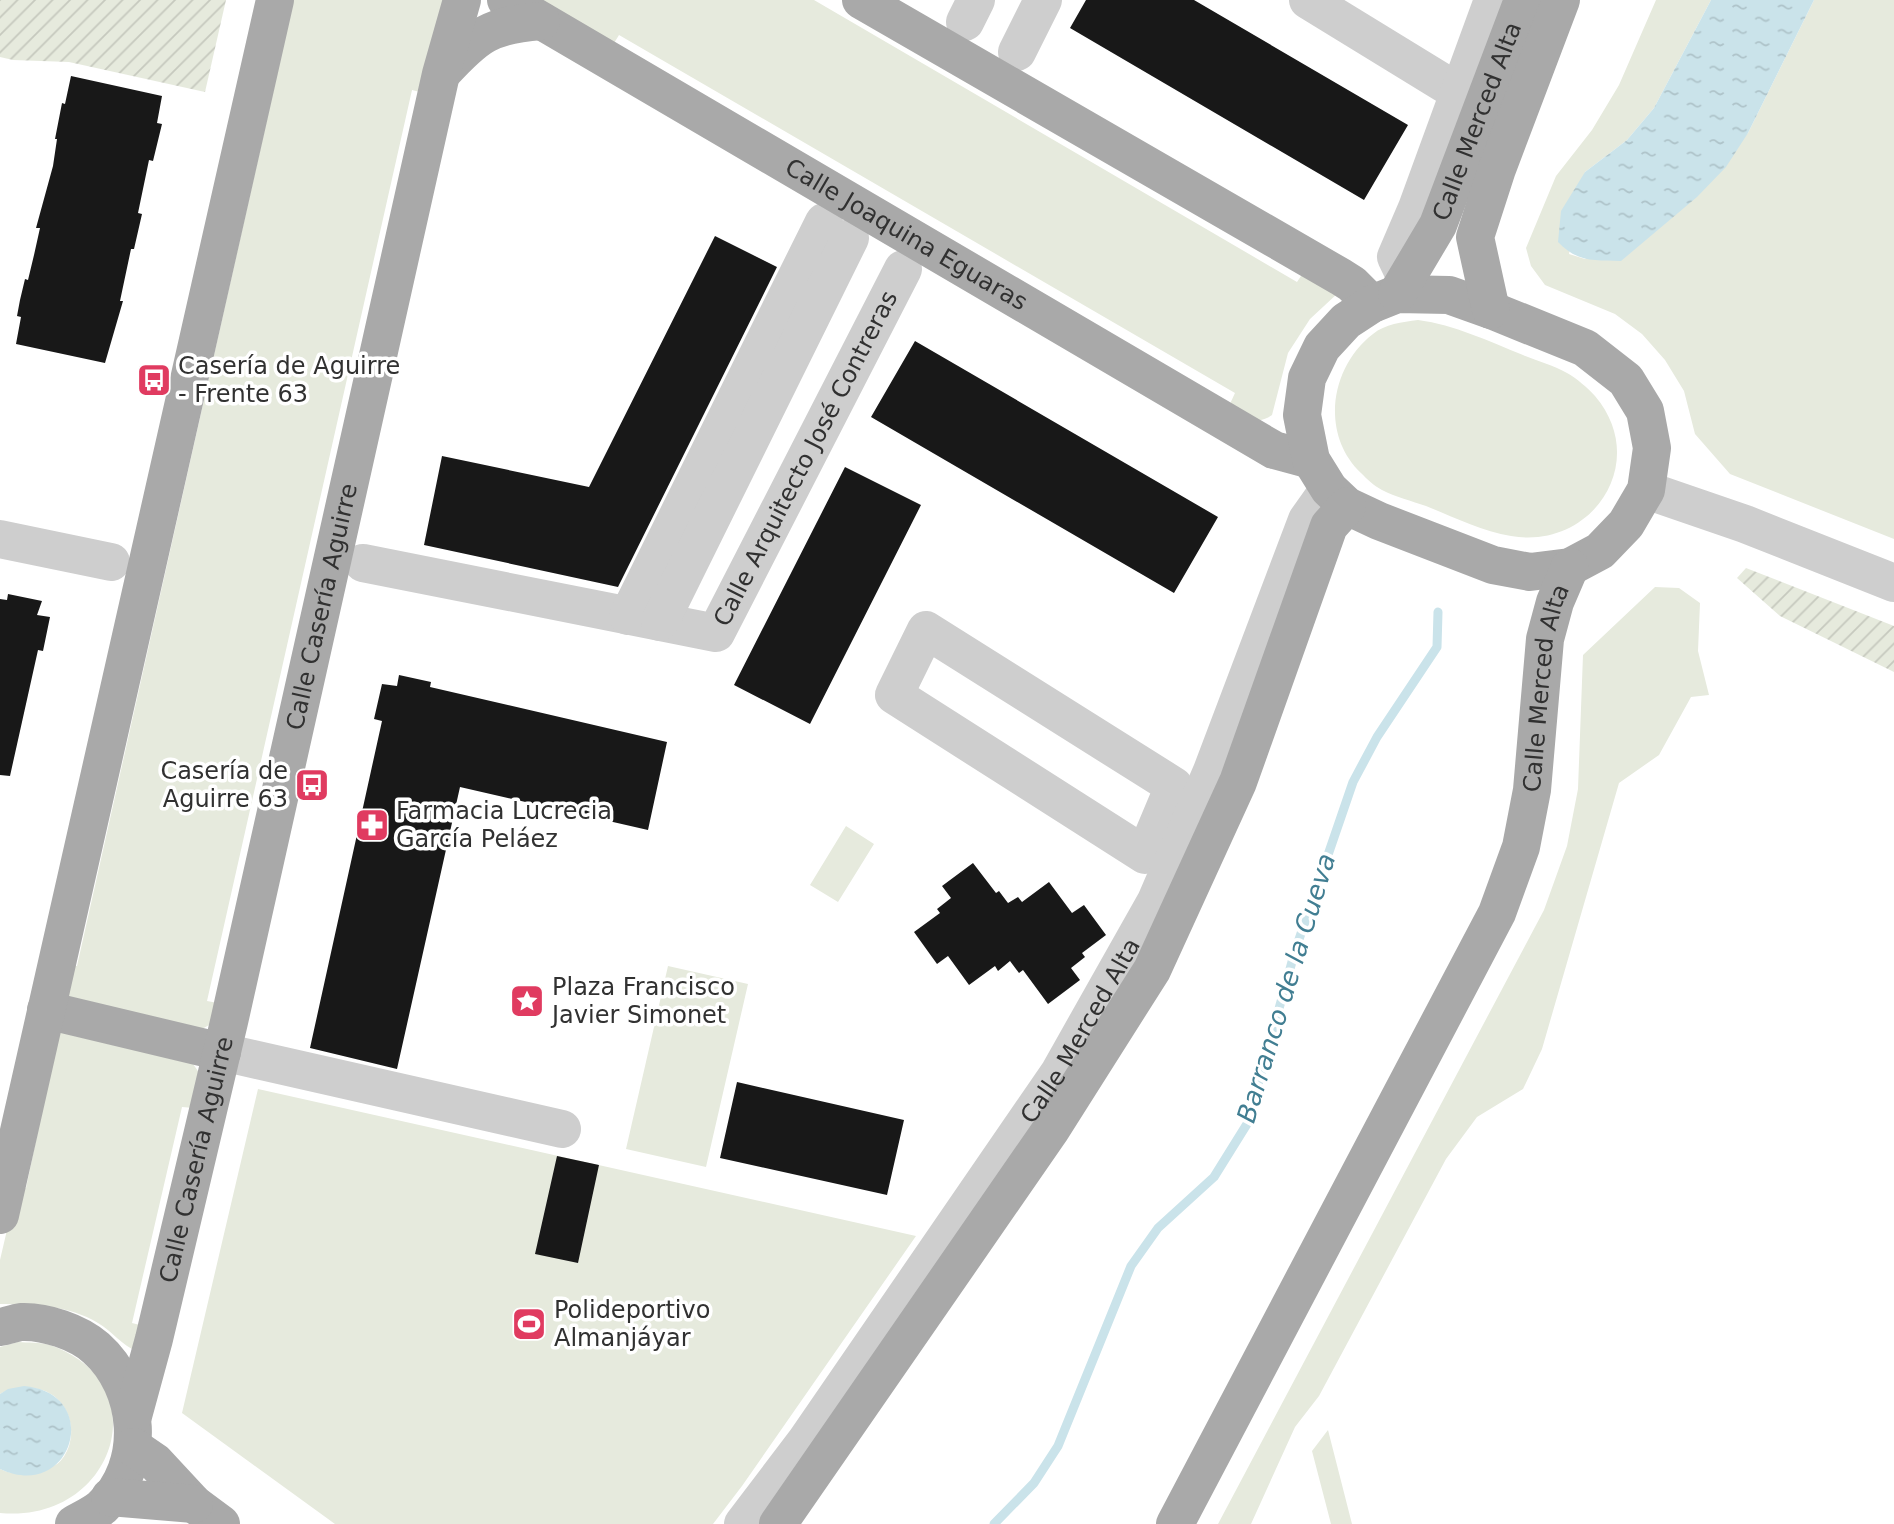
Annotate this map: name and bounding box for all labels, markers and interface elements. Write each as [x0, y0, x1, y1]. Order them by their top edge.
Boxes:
street label: Calle Merced Alta [1427, 18, 1527, 225]
street label: Calle Joaquina Eguaras [780, 153, 1032, 316]
street label: Calle Arquitecto José Contreras [708, 286, 903, 631]
place label: Casería de Aguirre - Frente 63 [178, 352, 400, 408]
bus stop icon: Casería de Aguirre - Frente 63 [135, 361, 173, 399]
street label: Calle Casería Aguirre [281, 481, 363, 733]
street label: Calle Merced Alta [1518, 580, 1575, 793]
place label: Casería de Aguirre 63 [160, 757, 288, 813]
bus stop icon: Casería de Aguirre 63 [293, 766, 331, 804]
place label: Farmacia Lucrecia García Peláez [396, 797, 612, 853]
pharmacy icon: Farmacia Lucrecia García Peláez [353, 806, 391, 844]
water label: Barranco de la Cueva [1231, 850, 1341, 1126]
street label: Calle Merced Alta [1015, 933, 1146, 1129]
place label: Plaza Francisco Javier Simonet [550, 973, 735, 1029]
place icon: Plaza Francisco Javier Simonet [508, 982, 546, 1020]
street label: Calle Casería Aguirre [154, 1034, 239, 1286]
place label: Polideportivo Almanjáyar [554, 1296, 710, 1352]
sports icon: Polideportivo Almanjáyar [510, 1305, 548, 1343]

